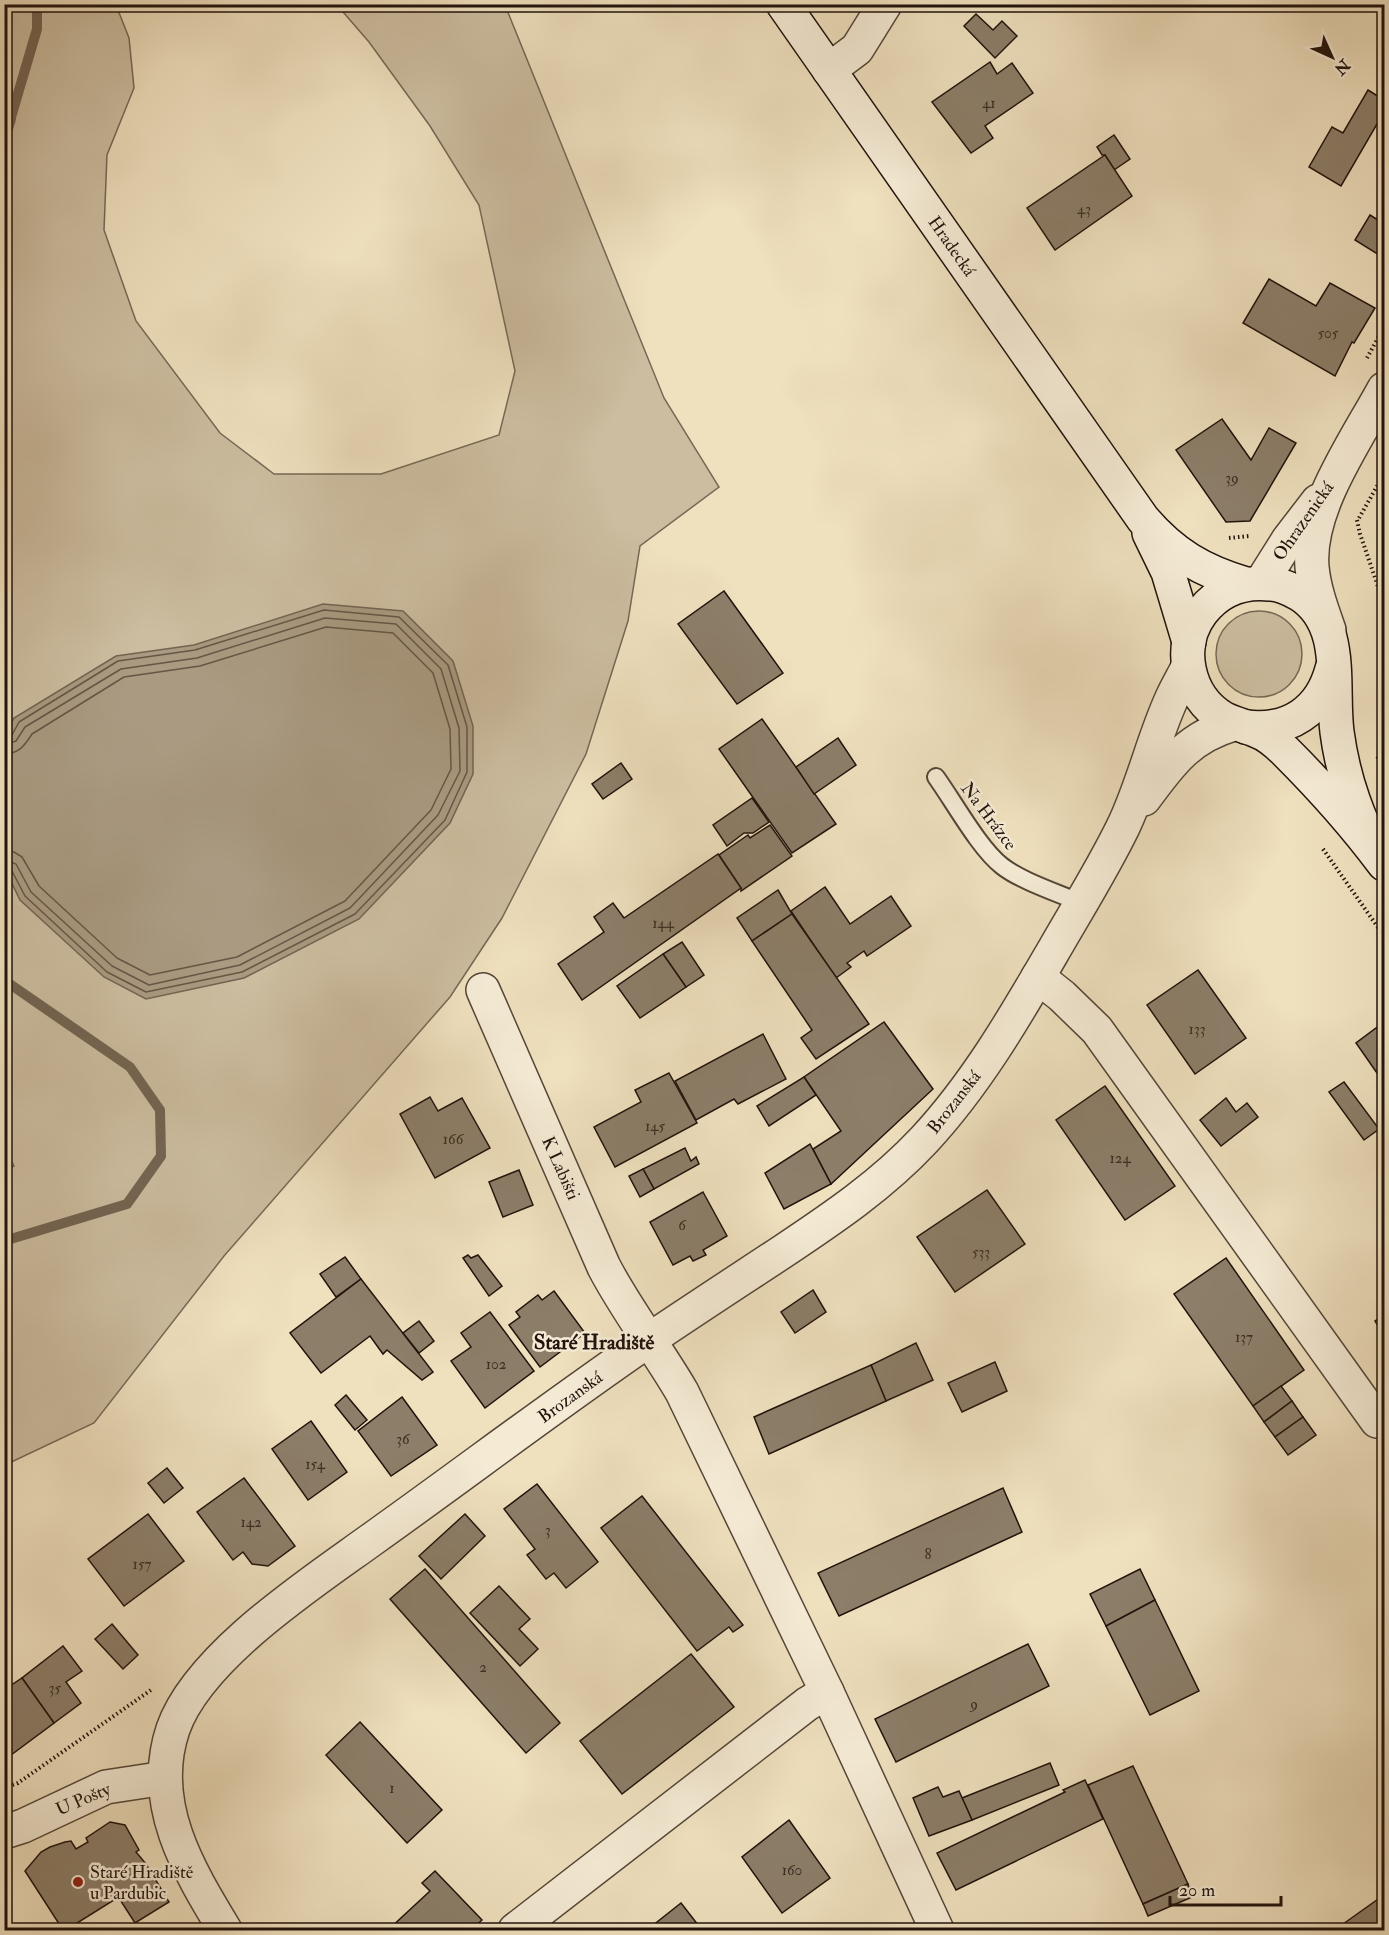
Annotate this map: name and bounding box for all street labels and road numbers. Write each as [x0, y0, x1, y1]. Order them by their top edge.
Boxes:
street label: Hradecká [923, 212, 981, 281]
street label: Ohrazenická [1268, 477, 1339, 565]
street label: Na Hrázce [956, 778, 1022, 855]
street label: Brozanská [922, 1065, 987, 1139]
street label: K Labišti [536, 1133, 585, 1204]
street label: Brozanská [533, 1366, 608, 1429]
street label: U Pošty [52, 1777, 115, 1821]

